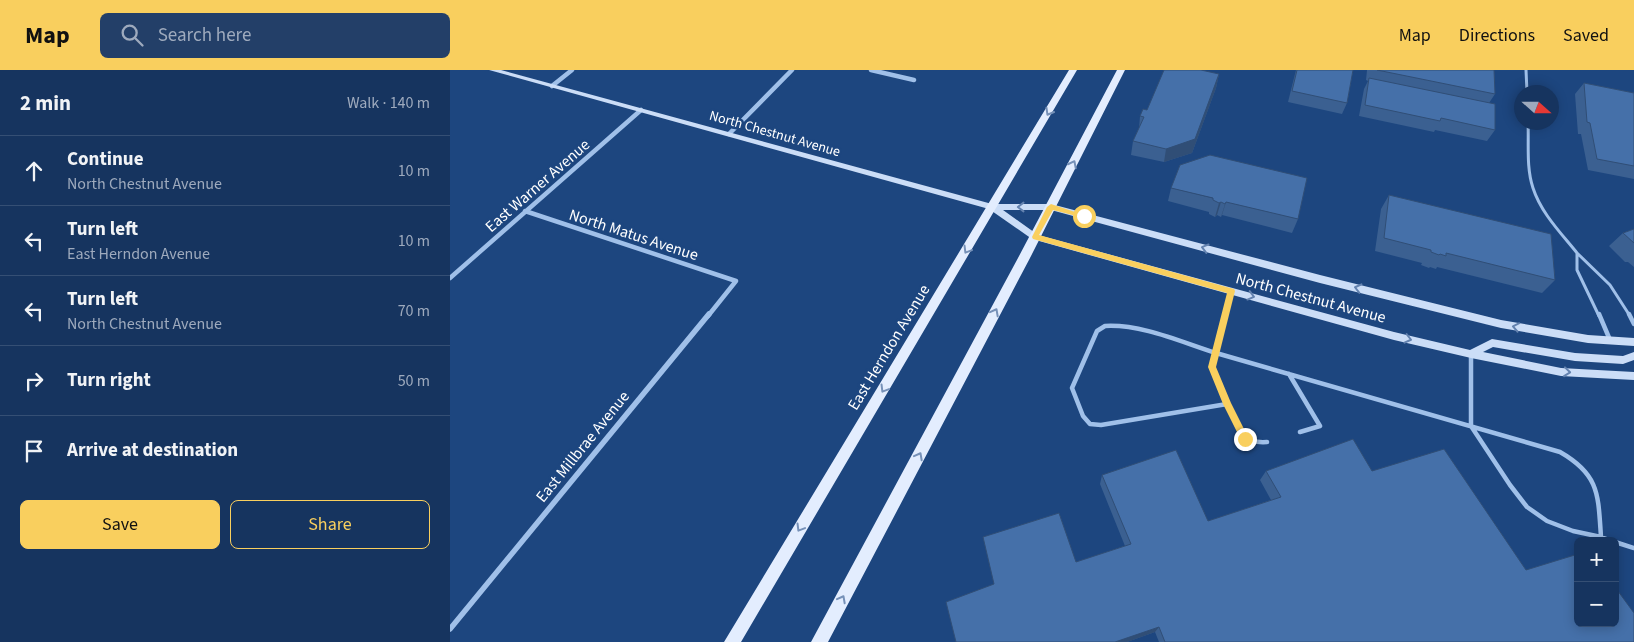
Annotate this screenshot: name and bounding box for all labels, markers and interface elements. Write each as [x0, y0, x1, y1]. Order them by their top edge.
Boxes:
search box [100, 13, 450, 58]
text: Map [25, 18, 70, 53]
icon: search [118, 21, 146, 49]
text: Search here [158, 22, 251, 49]
text: Map [1399, 23, 1431, 48]
text: Directions [1459, 23, 1535, 48]
text: Saved [1563, 23, 1609, 48]
north arrow [1514, 85, 1559, 130]
text: 2 min [20, 88, 71, 118]
text: Walk · 140 m [347, 92, 430, 114]
street label: North Chestnut Avenue [707, 106, 843, 162]
one-way arrow [1045, 107, 1055, 116]
street label: East Warner Avenue [481, 134, 595, 237]
text: Continue [67, 146, 144, 173]
icon: ahead [20, 157, 48, 185]
text: 10 m [398, 160, 430, 182]
one-way arrow [1067, 160, 1077, 169]
text: North Chestnut Avenue [67, 173, 222, 195]
one-way arrow [1017, 202, 1024, 212]
street label: North Matus Avenue [566, 204, 701, 266]
route start [1073, 205, 1096, 228]
text: Turn left [67, 216, 138, 243]
icon: left [20, 227, 48, 255]
text: 10 m [398, 230, 430, 252]
text: East Herndon Avenue [67, 243, 210, 265]
one-way arrow [1201, 243, 1209, 254]
one-way arrow [964, 244, 974, 253]
street label: North Chestnut Avenue [1233, 267, 1388, 329]
street label: East Herndon Avenue [843, 281, 935, 414]
one-way arrow [1355, 284, 1363, 294]
text: Turn left [67, 286, 138, 313]
one-way arrow [1246, 291, 1254, 301]
icon: left [20, 297, 48, 325]
text: 70 m [398, 300, 430, 322]
one-way arrow [989, 308, 999, 317]
text: North Chestnut Avenue [67, 313, 222, 335]
one-way arrow [1512, 322, 1521, 333]
one-way arrow [1403, 333, 1412, 344]
one-way arrow [1563, 366, 1571, 377]
icon: right [20, 367, 48, 395]
text: Turn right [67, 367, 151, 394]
text: 50 m [398, 370, 430, 392]
one-way arrow [880, 383, 890, 392]
street label: East Millbrae Avenue [531, 386, 635, 507]
route end [1234, 428, 1257, 451]
icon: arrive [20, 437, 48, 465]
text: Arrive at destination [67, 437, 238, 464]
one-way arrow [913, 452, 923, 461]
button: Save [20, 500, 220, 549]
button: Share [230, 500, 430, 549]
one-way arrow [797, 523, 807, 532]
map controls [1574, 537, 1619, 627]
button: + [1574, 537, 1619, 582]
button: − [1574, 582, 1619, 627]
one-way arrow [836, 595, 846, 604]

